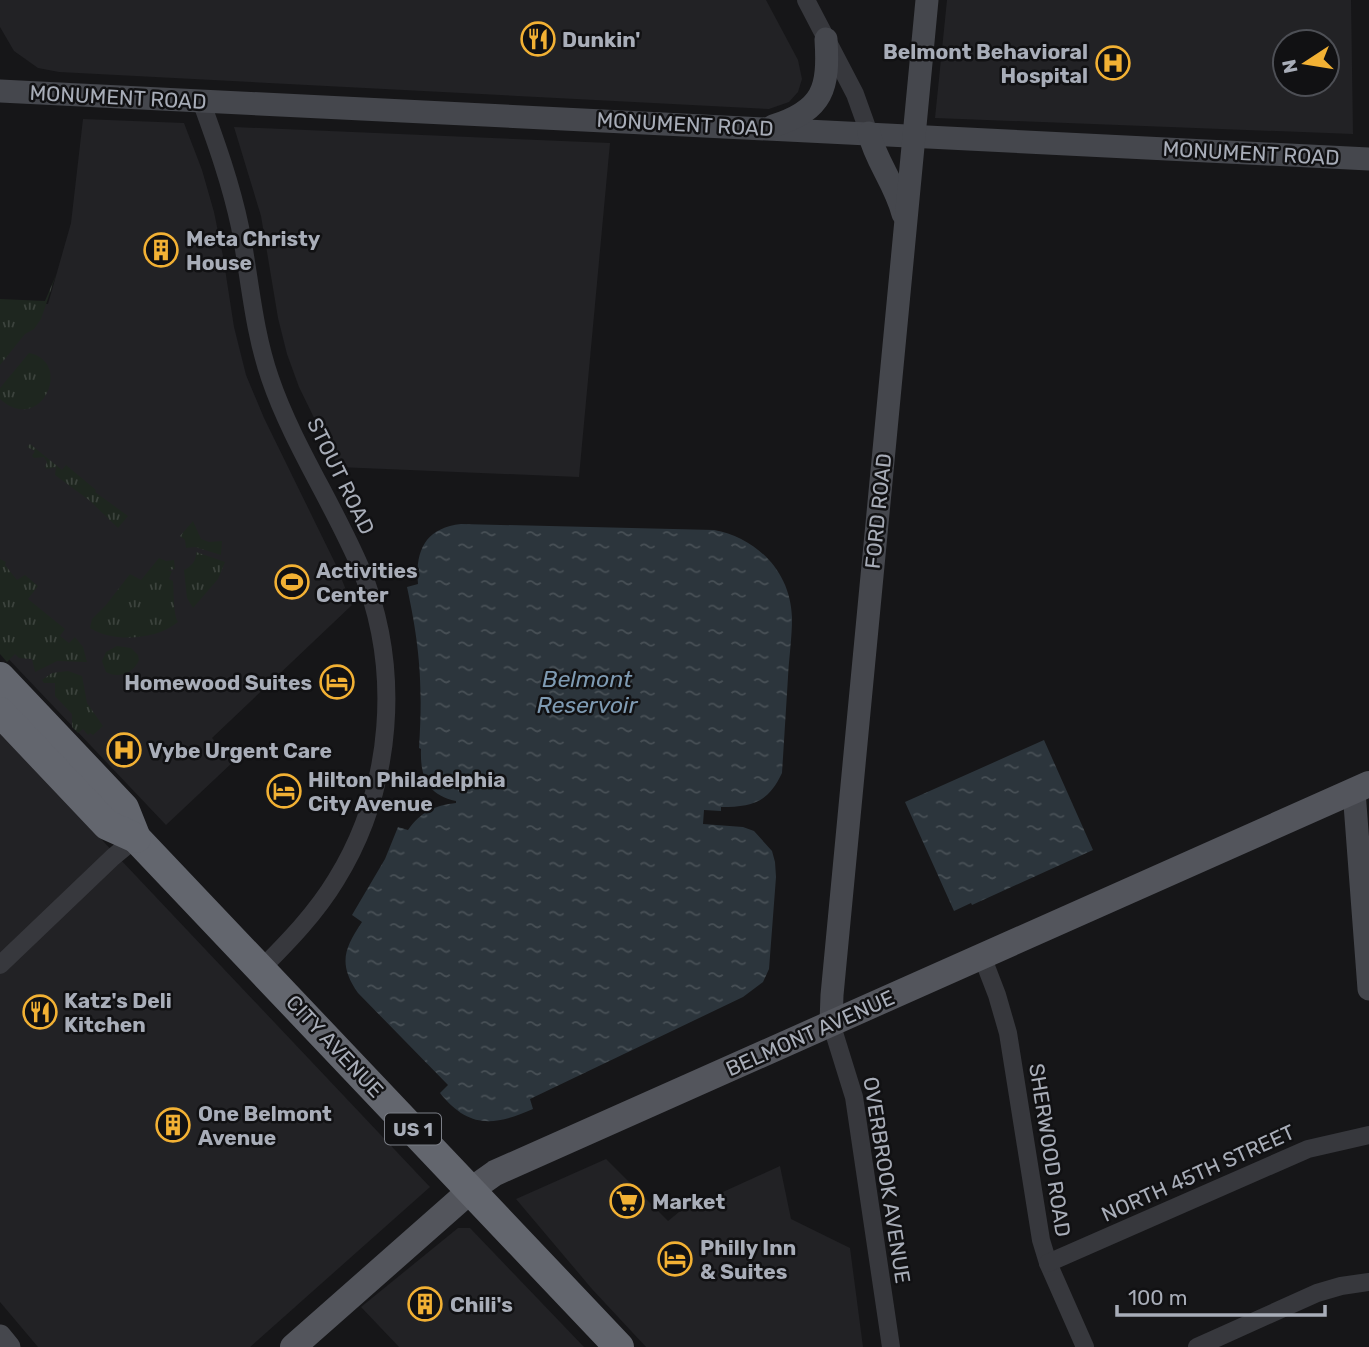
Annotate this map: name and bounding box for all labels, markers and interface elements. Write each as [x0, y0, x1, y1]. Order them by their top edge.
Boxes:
restaurant icon: Dunkin' [519, 20, 557, 58]
place label: Dunkin' [562, 27, 640, 52]
north arrow [1271, 28, 1341, 98]
place label: Belmont Behavioral Hospital [883, 39, 1088, 88]
hospital icon: Belmont Behavioral Hospital [1094, 44, 1132, 82]
text: N [1277, 57, 1303, 76]
street label: MONUMENT ROAD [29, 80, 207, 114]
street label: MONUMENT ROAD [596, 107, 774, 141]
street label: MONUMENT ROAD [1162, 136, 1340, 170]
place label: Meta Christy House [186, 226, 321, 275]
building icon: Meta Christy House [142, 231, 180, 269]
street label: STOUT ROAD [302, 414, 380, 538]
street label: FORD ROAD [860, 452, 896, 570]
place label: Activities Center [316, 558, 418, 607]
sports icon: Activities Center [273, 563, 311, 601]
hotel icon: Homewood Suites [318, 663, 356, 701]
water label: Belmont Reservoir [537, 665, 639, 719]
place label: Homewood Suites [124, 670, 312, 695]
hospital icon: Vybe Urgent Care [105, 731, 143, 769]
place label: Vybe Urgent Care [148, 738, 332, 763]
place label: Hilton Philadelphia City Avenue [308, 767, 506, 816]
hotel icon: Hilton Philadelphia City Avenue [265, 772, 303, 810]
street label: BELMONT AVENUE [722, 985, 898, 1081]
place label: Katz's Deli Kitchen [64, 988, 172, 1037]
street label: CITY AVENUE [281, 990, 389, 1102]
restaurant icon: Katz's Deli Kitchen [21, 993, 59, 1031]
street label: SHERWOOD ROAD [1024, 1062, 1076, 1238]
street label: OVERBROOK AVENUE [858, 1075, 916, 1285]
place label: One Belmont Avenue [198, 1101, 332, 1150]
building icon: One Belmont Avenue [154, 1106, 192, 1144]
road number: US 1 [385, 1114, 441, 1144]
street label: NORTH 45TH STREET [1097, 1119, 1299, 1227]
supermarket icon: Market [608, 1182, 646, 1220]
place label: Market [652, 1189, 726, 1214]
place label: Philly Inn & Suites [700, 1235, 796, 1284]
hotel icon: Philly Inn & Suites [656, 1240, 694, 1278]
scale bar [1117, 1274, 1325, 1318]
building icon: Chili's [406, 1285, 444, 1323]
text: 100 m [1128, 1285, 1187, 1310]
place label: Chili's [450, 1292, 513, 1317]

